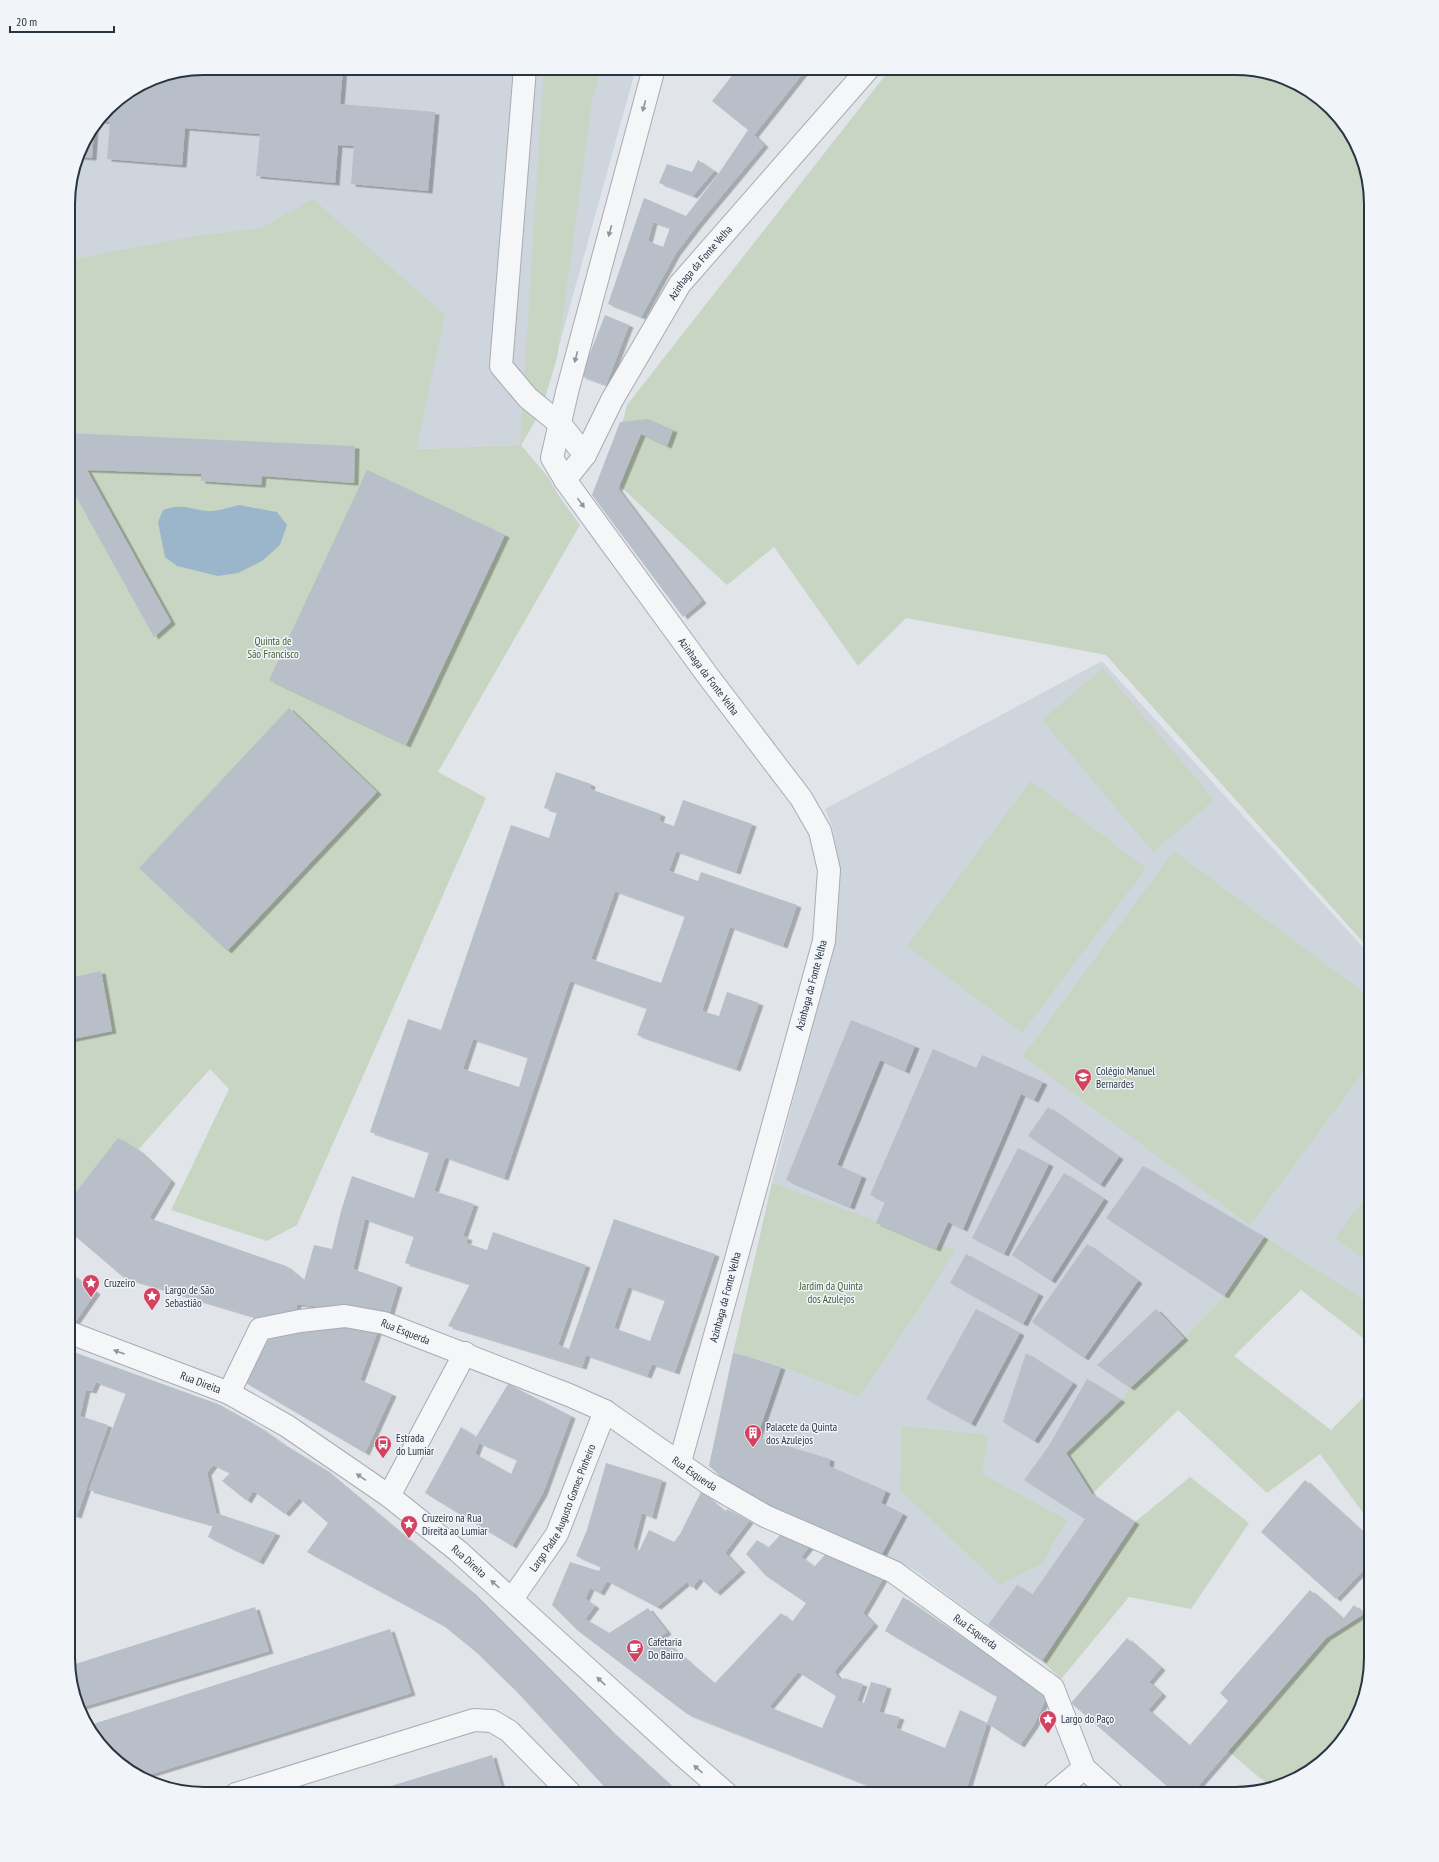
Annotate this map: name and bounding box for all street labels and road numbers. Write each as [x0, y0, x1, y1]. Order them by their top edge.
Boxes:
street label: Azinhaga da Fonte Velha [665, 222, 735, 302]
street label: Azinhaga da Fonte Velha [675, 635, 742, 718]
street label: Azinhaga da Fonte Velha [792, 938, 830, 1032]
street label: Azinhaga da Fonte Velha [706, 1250, 744, 1344]
street label: Rua Esquerda [379, 1316, 432, 1347]
street label: Rua Direita [178, 1368, 223, 1396]
street label: Largo Padre Augusto Gomes Pinheiro [526, 1442, 599, 1574]
street label: Rua Esquerda [669, 1453, 720, 1494]
street label: Rua Direita [449, 1542, 490, 1581]
street label: Rua Esquerda [951, 1611, 1001, 1652]

